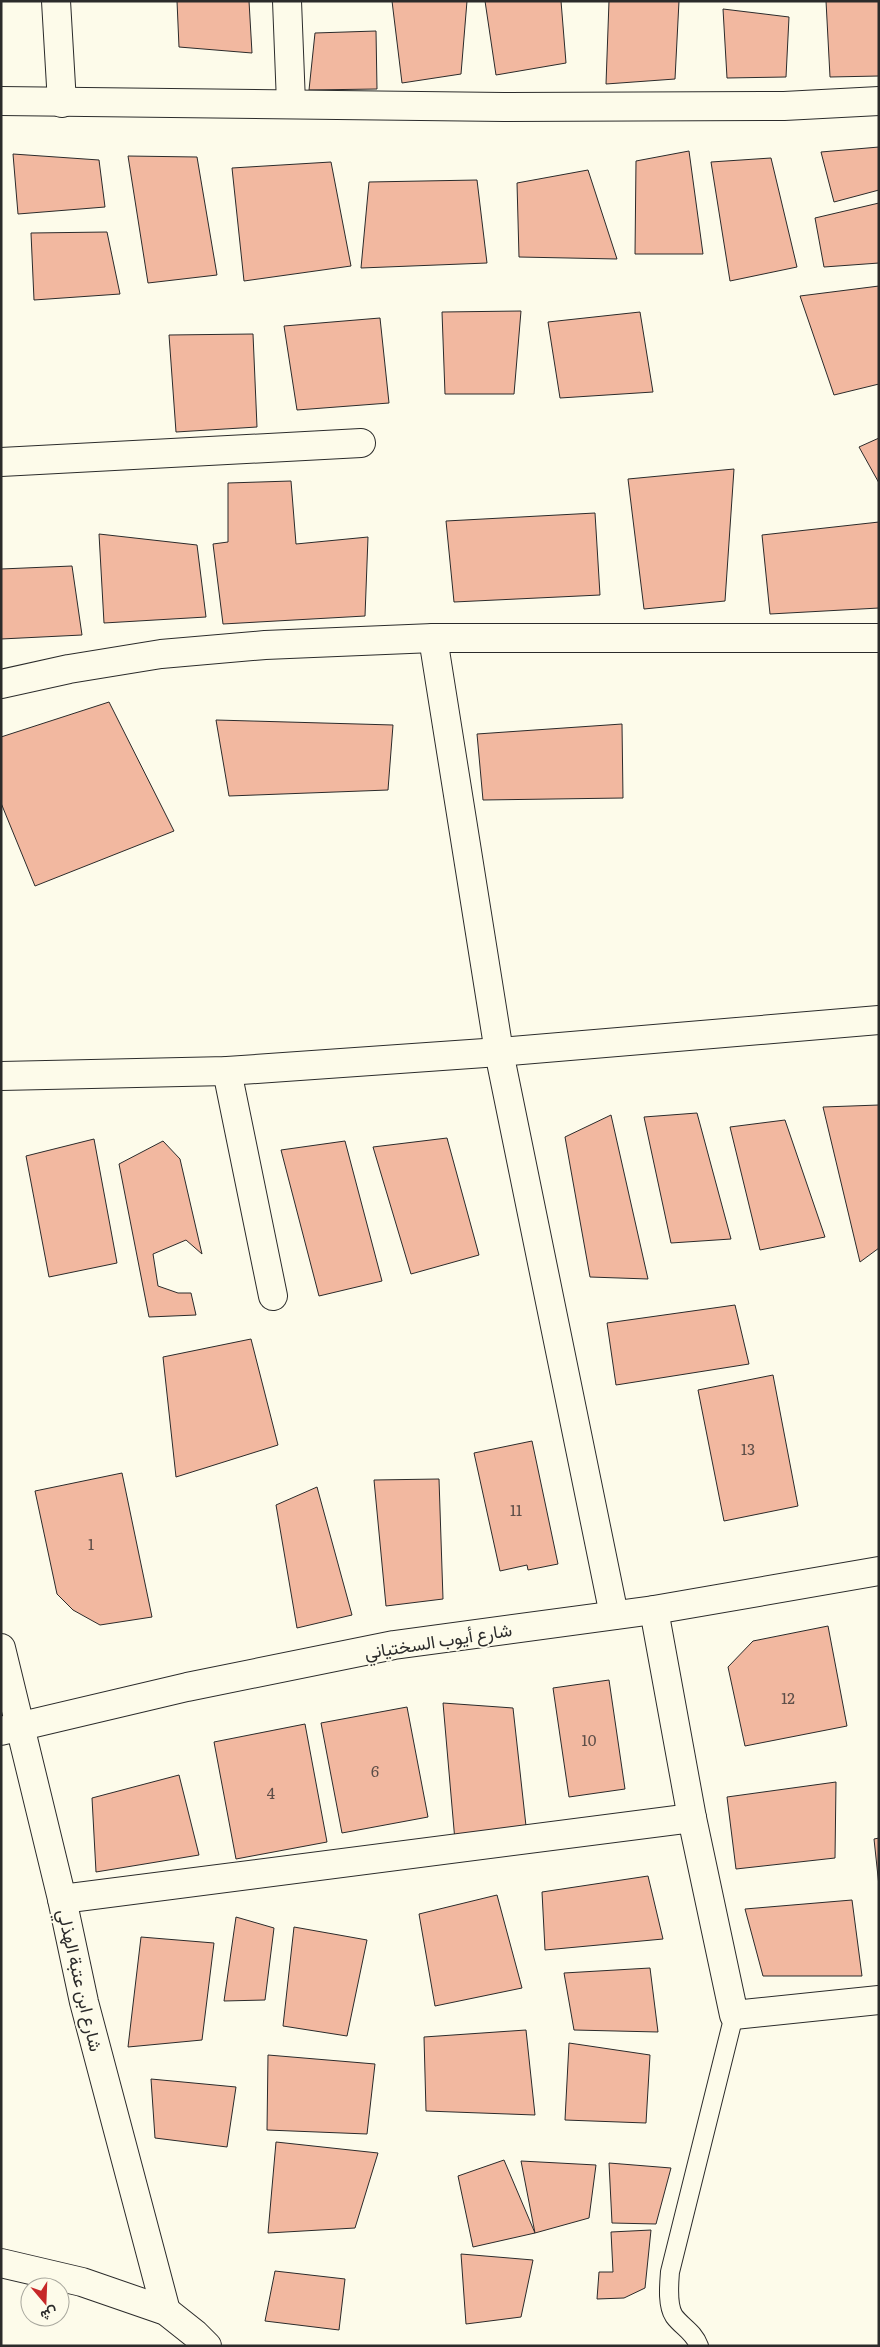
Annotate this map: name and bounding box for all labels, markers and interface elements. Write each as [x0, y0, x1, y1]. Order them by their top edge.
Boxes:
house number: 13 [741, 1437, 755, 1460]
house number: 11 [510, 1498, 522, 1521]
house number: 1 [88, 1532, 94, 1555]
street label: شارع أيوب السختياني [362, 1615, 514, 1668]
house number: 12 [781, 1686, 795, 1709]
house number: 10 [582, 1728, 597, 1751]
house number: 6 [371, 1759, 379, 1782]
house number: 4 [267, 1781, 275, 1804]
street label: شارع ابن عتبة الهذلي [49, 1906, 111, 2055]
north arrow [20, 2277, 70, 2327]
text: ش [38, 2303, 61, 2327]

